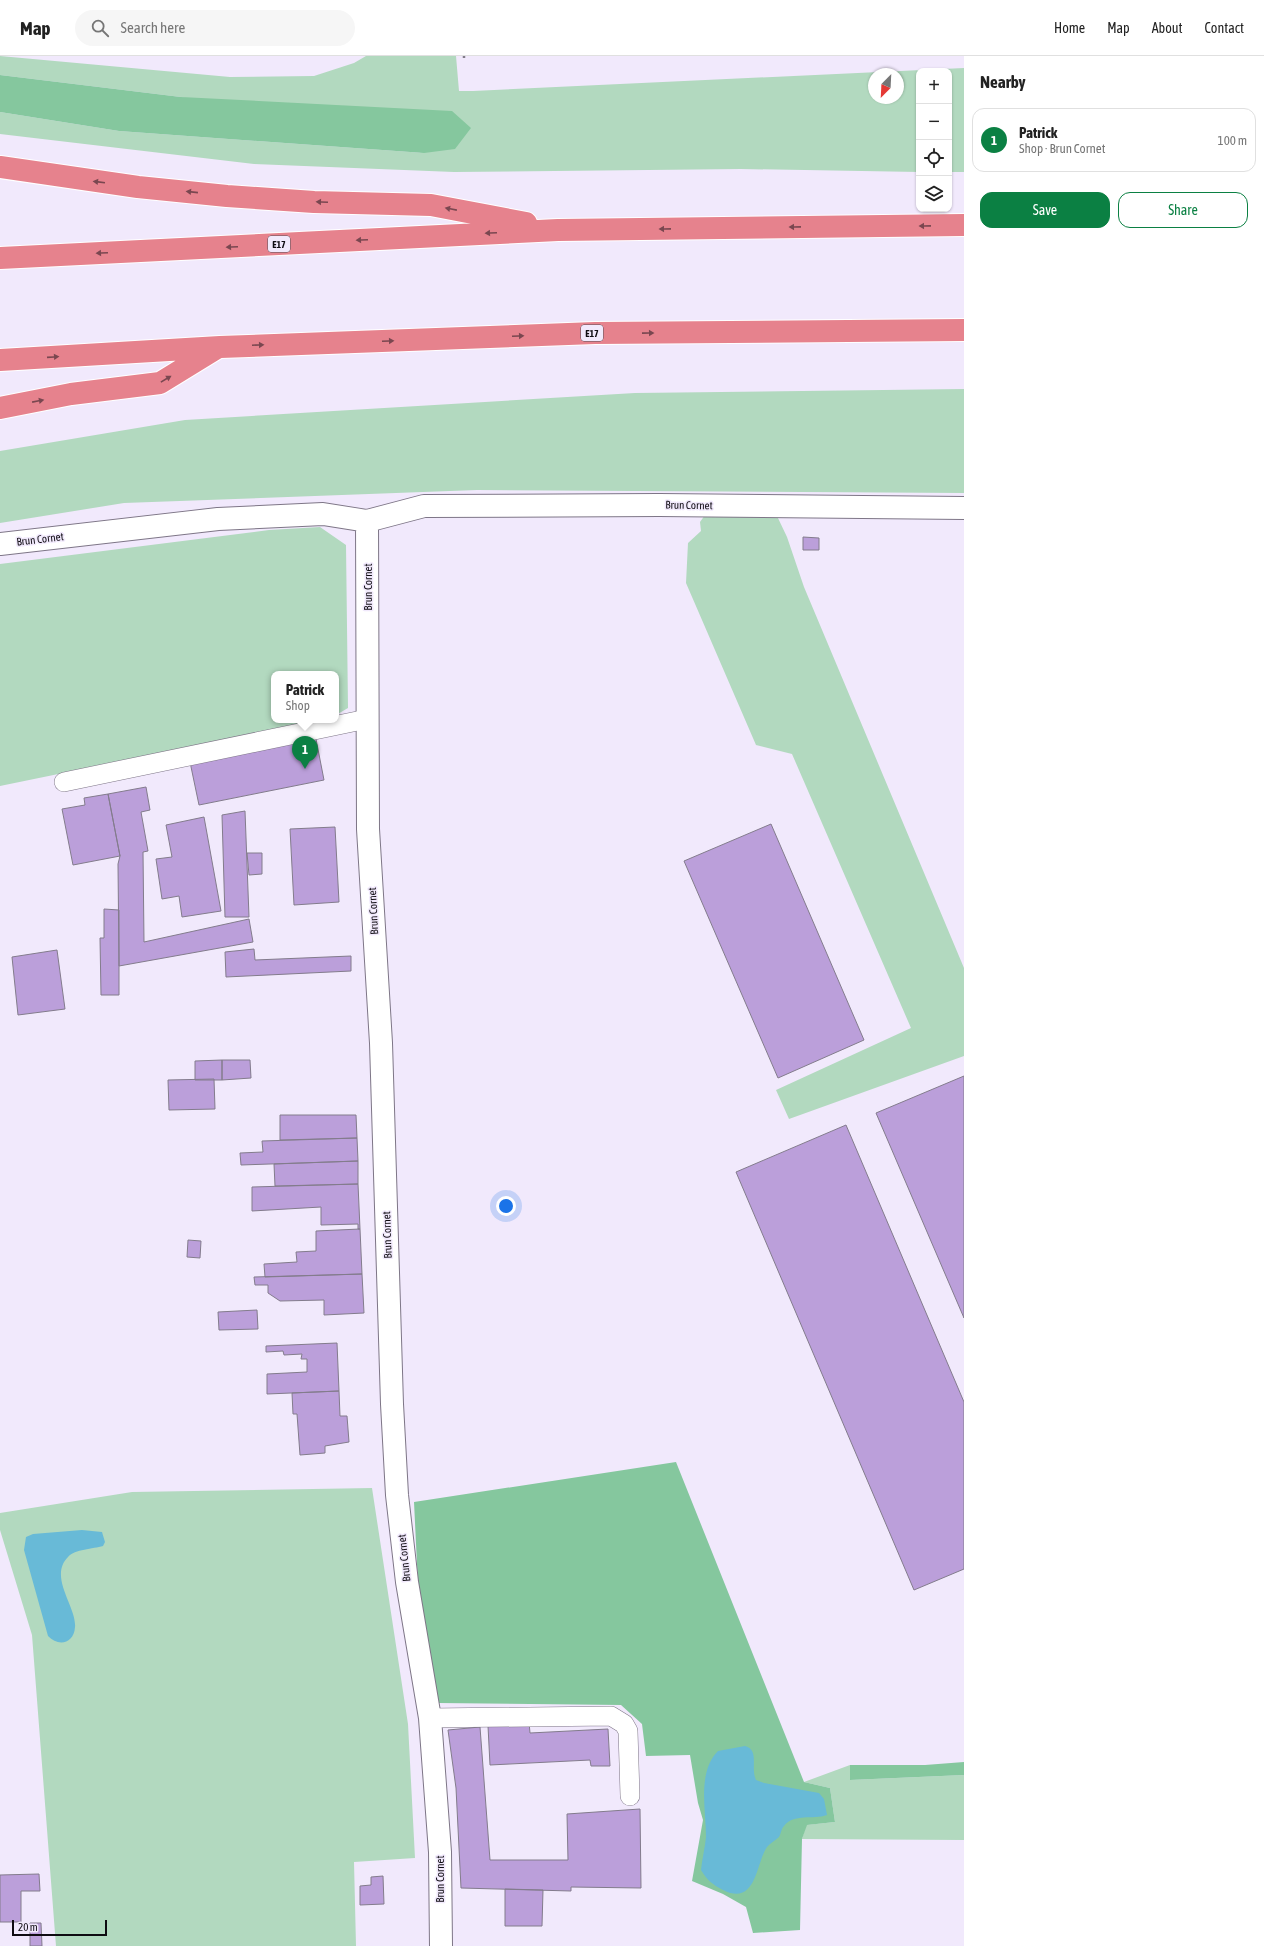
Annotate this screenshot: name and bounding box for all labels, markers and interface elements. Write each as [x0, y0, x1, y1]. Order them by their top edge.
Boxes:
search box [75, 10, 355, 46]
text: Map [20, 17, 51, 39]
icon: search [89, 17, 111, 39]
text: Search here [121, 19, 185, 36]
text: Home [1054, 20, 1085, 36]
text: Map [1107, 20, 1130, 36]
text: About [1152, 20, 1183, 36]
text: Contact [1205, 20, 1244, 36]
north arrow [868, 68, 904, 104]
map controls [916, 68, 952, 212]
button: + [916, 68, 952, 104]
text: Nearby [980, 72, 1026, 92]
button: − [916, 104, 952, 140]
text: Patrick [1019, 124, 1057, 141]
text: 1 [991, 133, 997, 148]
text: 100 m [1218, 133, 1247, 148]
button: locate [916, 140, 952, 176]
text: Shop · Brun Cornet [1019, 141, 1106, 156]
button: layers [916, 176, 952, 212]
one-way arrow [93, 179, 106, 185]
one-way arrow [186, 189, 198, 195]
button: Save [980, 192, 1110, 228]
button: Share [1118, 192, 1248, 228]
one-way arrow [315, 199, 328, 205]
one-way arrow [445, 206, 458, 212]
one-way arrow [919, 222, 931, 229]
one-way arrow [788, 224, 801, 230]
one-way arrow [658, 226, 671, 232]
one-way arrow [485, 230, 498, 237]
road number: E17 [268, 236, 290, 252]
one-way arrow [355, 237, 368, 243]
one-way arrow [226, 243, 238, 250]
one-way arrow [96, 250, 108, 257]
road number: E17 [581, 325, 603, 341]
one-way arrow [642, 329, 654, 336]
one-way arrow [512, 333, 525, 339]
one-way arrow [382, 337, 394, 344]
one-way arrow [252, 342, 265, 348]
one-way arrow [47, 353, 59, 360]
one-way arrow [161, 375, 171, 383]
one-way arrow [32, 397, 44, 403]
street label: Brun Cornet [665, 499, 713, 511]
street label: Brun Cornet [16, 530, 64, 548]
street label: Brun Cornet [362, 563, 374, 611]
popup [271, 671, 339, 723]
text: Patrick [286, 681, 324, 698]
text: Shop [286, 698, 310, 713]
pin: 1 [292, 736, 318, 769]
street label: Brun Cornet [366, 887, 380, 935]
your location [496, 1196, 516, 1216]
street label: Brun Cornet [380, 1211, 394, 1259]
street label: Brun Cornet [396, 1534, 412, 1582]
street label: Brun Cornet [434, 1855, 446, 1903]
scale bar [12, 1918, 107, 1937]
text: 20 m [18, 1921, 38, 1933]

